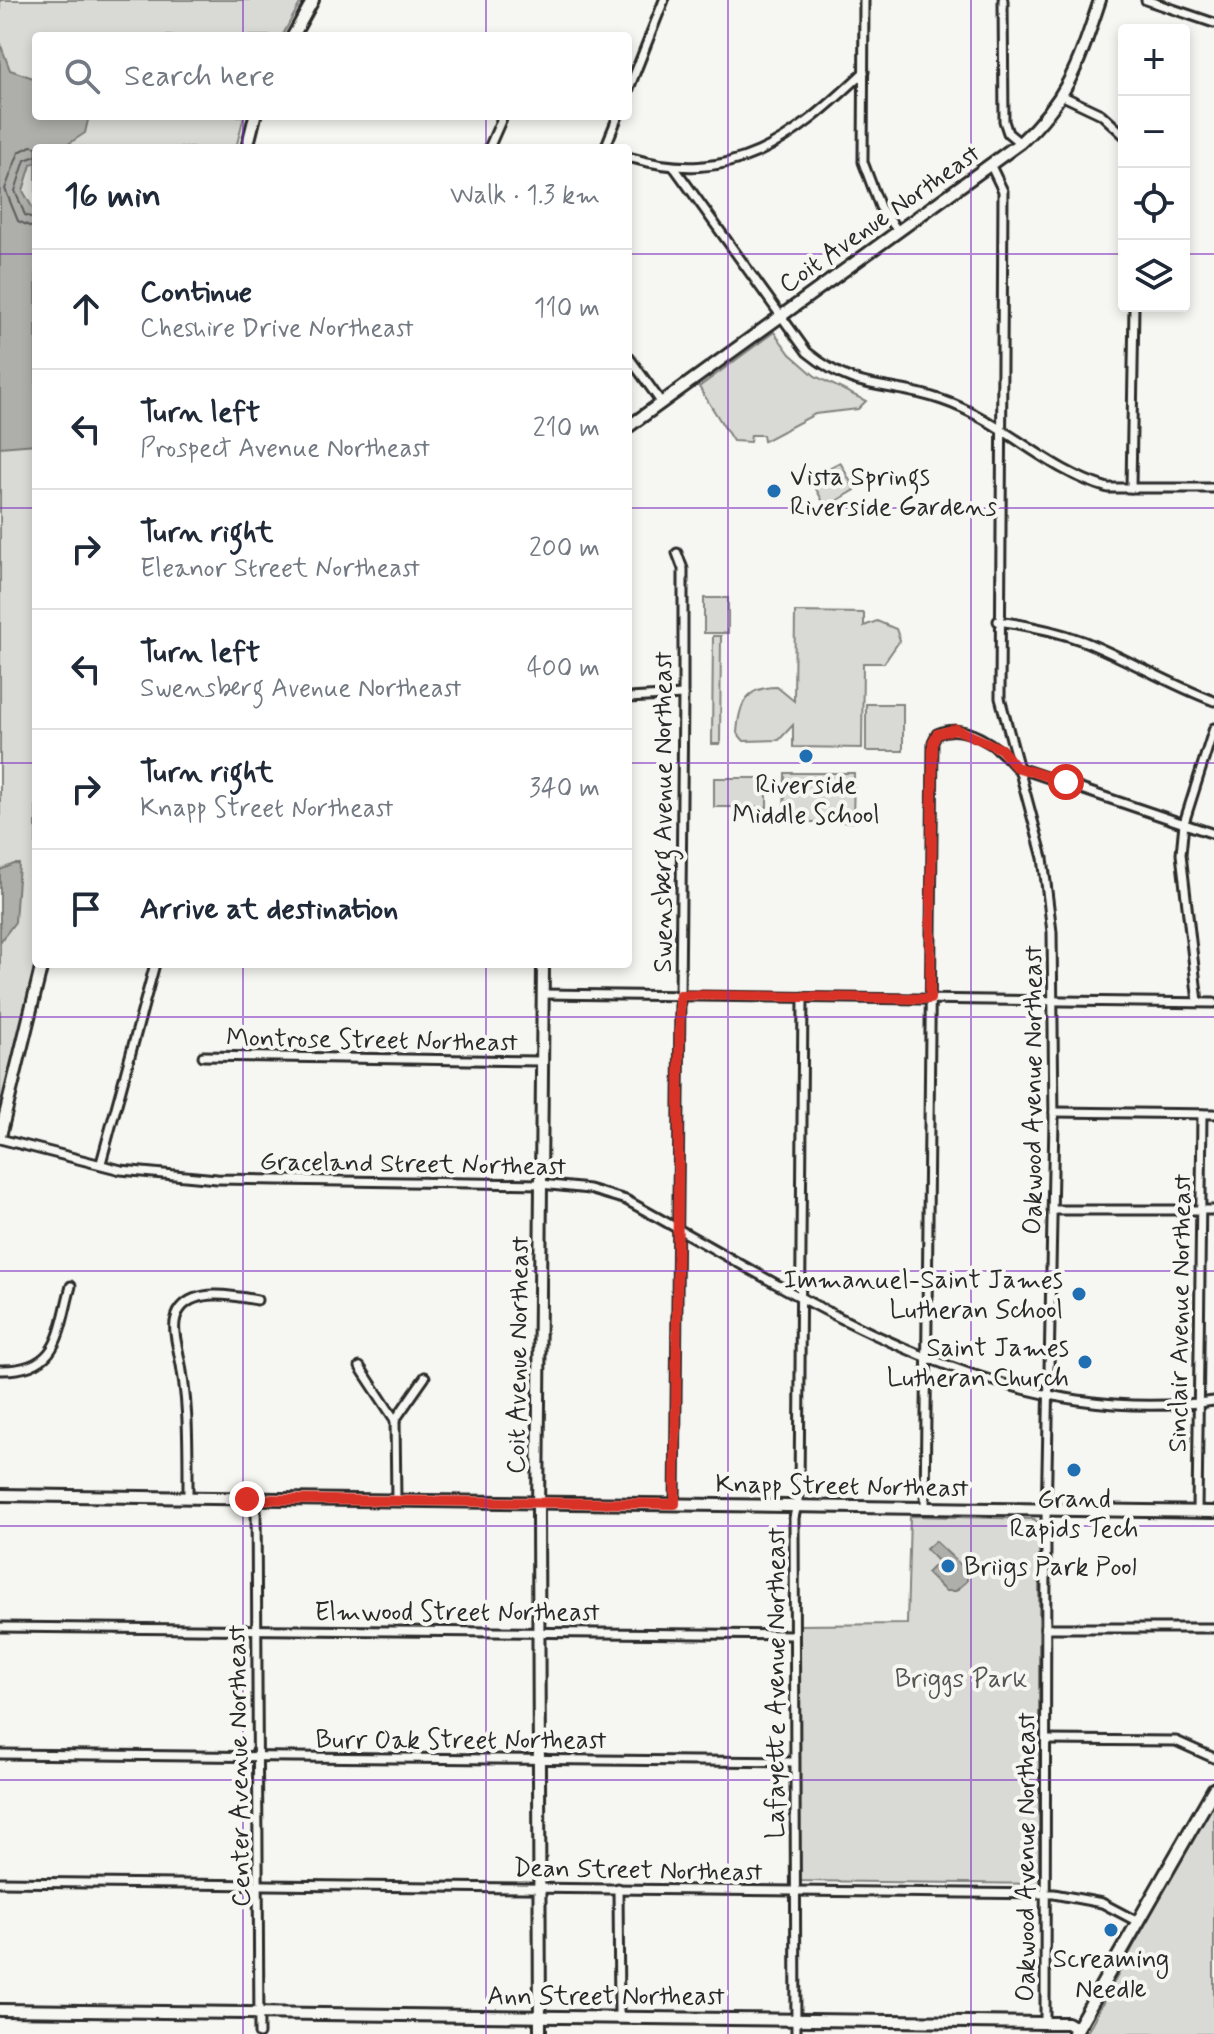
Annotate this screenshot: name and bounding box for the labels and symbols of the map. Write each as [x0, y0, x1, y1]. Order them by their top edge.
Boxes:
street label: Coit Avenue Northeast [773, 137, 987, 302]
place label: Vista Springs Riverside Gardens [790, 461, 997, 525]
marker: Vista Springs Riverside Gardens [765, 482, 783, 500]
street label: Swensberg Avenue Northeast [647, 651, 684, 973]
marker: Riverside Middle School [797, 747, 815, 765]
route start [1048, 764, 1084, 800]
place label: Riverside Middle School [732, 769, 880, 833]
street label: Oakwood Avenue Northeast [1017, 945, 1051, 1235]
street label: Montrose Street Northeast [226, 1021, 518, 1061]
street label: Graceland Street Northeast [259, 1145, 567, 1185]
street label: Sinclair Avenue Northeast [1162, 1173, 1200, 1453]
street label: Coit Avenue Northeast [500, 1236, 538, 1474]
place label: Immanuel-Saint James Lutheran School [783, 1264, 1063, 1328]
marker: Immanuel-Saint James Lutheran School [1070, 1285, 1088, 1303]
place label: Saint James Lutheran Church [887, 1332, 1069, 1396]
marker: Saint James Lutheran Church [1076, 1353, 1094, 1371]
marker: Grand Rapids Tech [1065, 1461, 1083, 1479]
street label: Knapp Street Northeast [715, 1468, 969, 1506]
route end [229, 1481, 265, 1517]
place label: Grand Rapids Tech [1009, 1483, 1139, 1547]
street label: Lafayette Avenue Northeast [760, 1527, 794, 1839]
place label: Briigs Park Pool [964, 1551, 1137, 1587]
marker: Briigs Park Pool [939, 1557, 957, 1575]
street label: Elmwood Street Northeast [314, 1596, 600, 1630]
street label: Center Avenue Northeast [221, 1624, 259, 1907]
park label: Briggs Park [895, 1663, 1028, 1699]
street label: Oakwood Avenue Northeast [1010, 1712, 1044, 2002]
street label: Burr Oak Street Northeast [315, 1724, 607, 1758]
street label: Dean Street Northeast [513, 1852, 763, 1890]
marker: Screaming Needle [1102, 1921, 1120, 1939]
place label: Screaming Needle [1053, 1943, 1169, 2007]
street label: Ann Street Northeast [487, 1980, 725, 2014]

